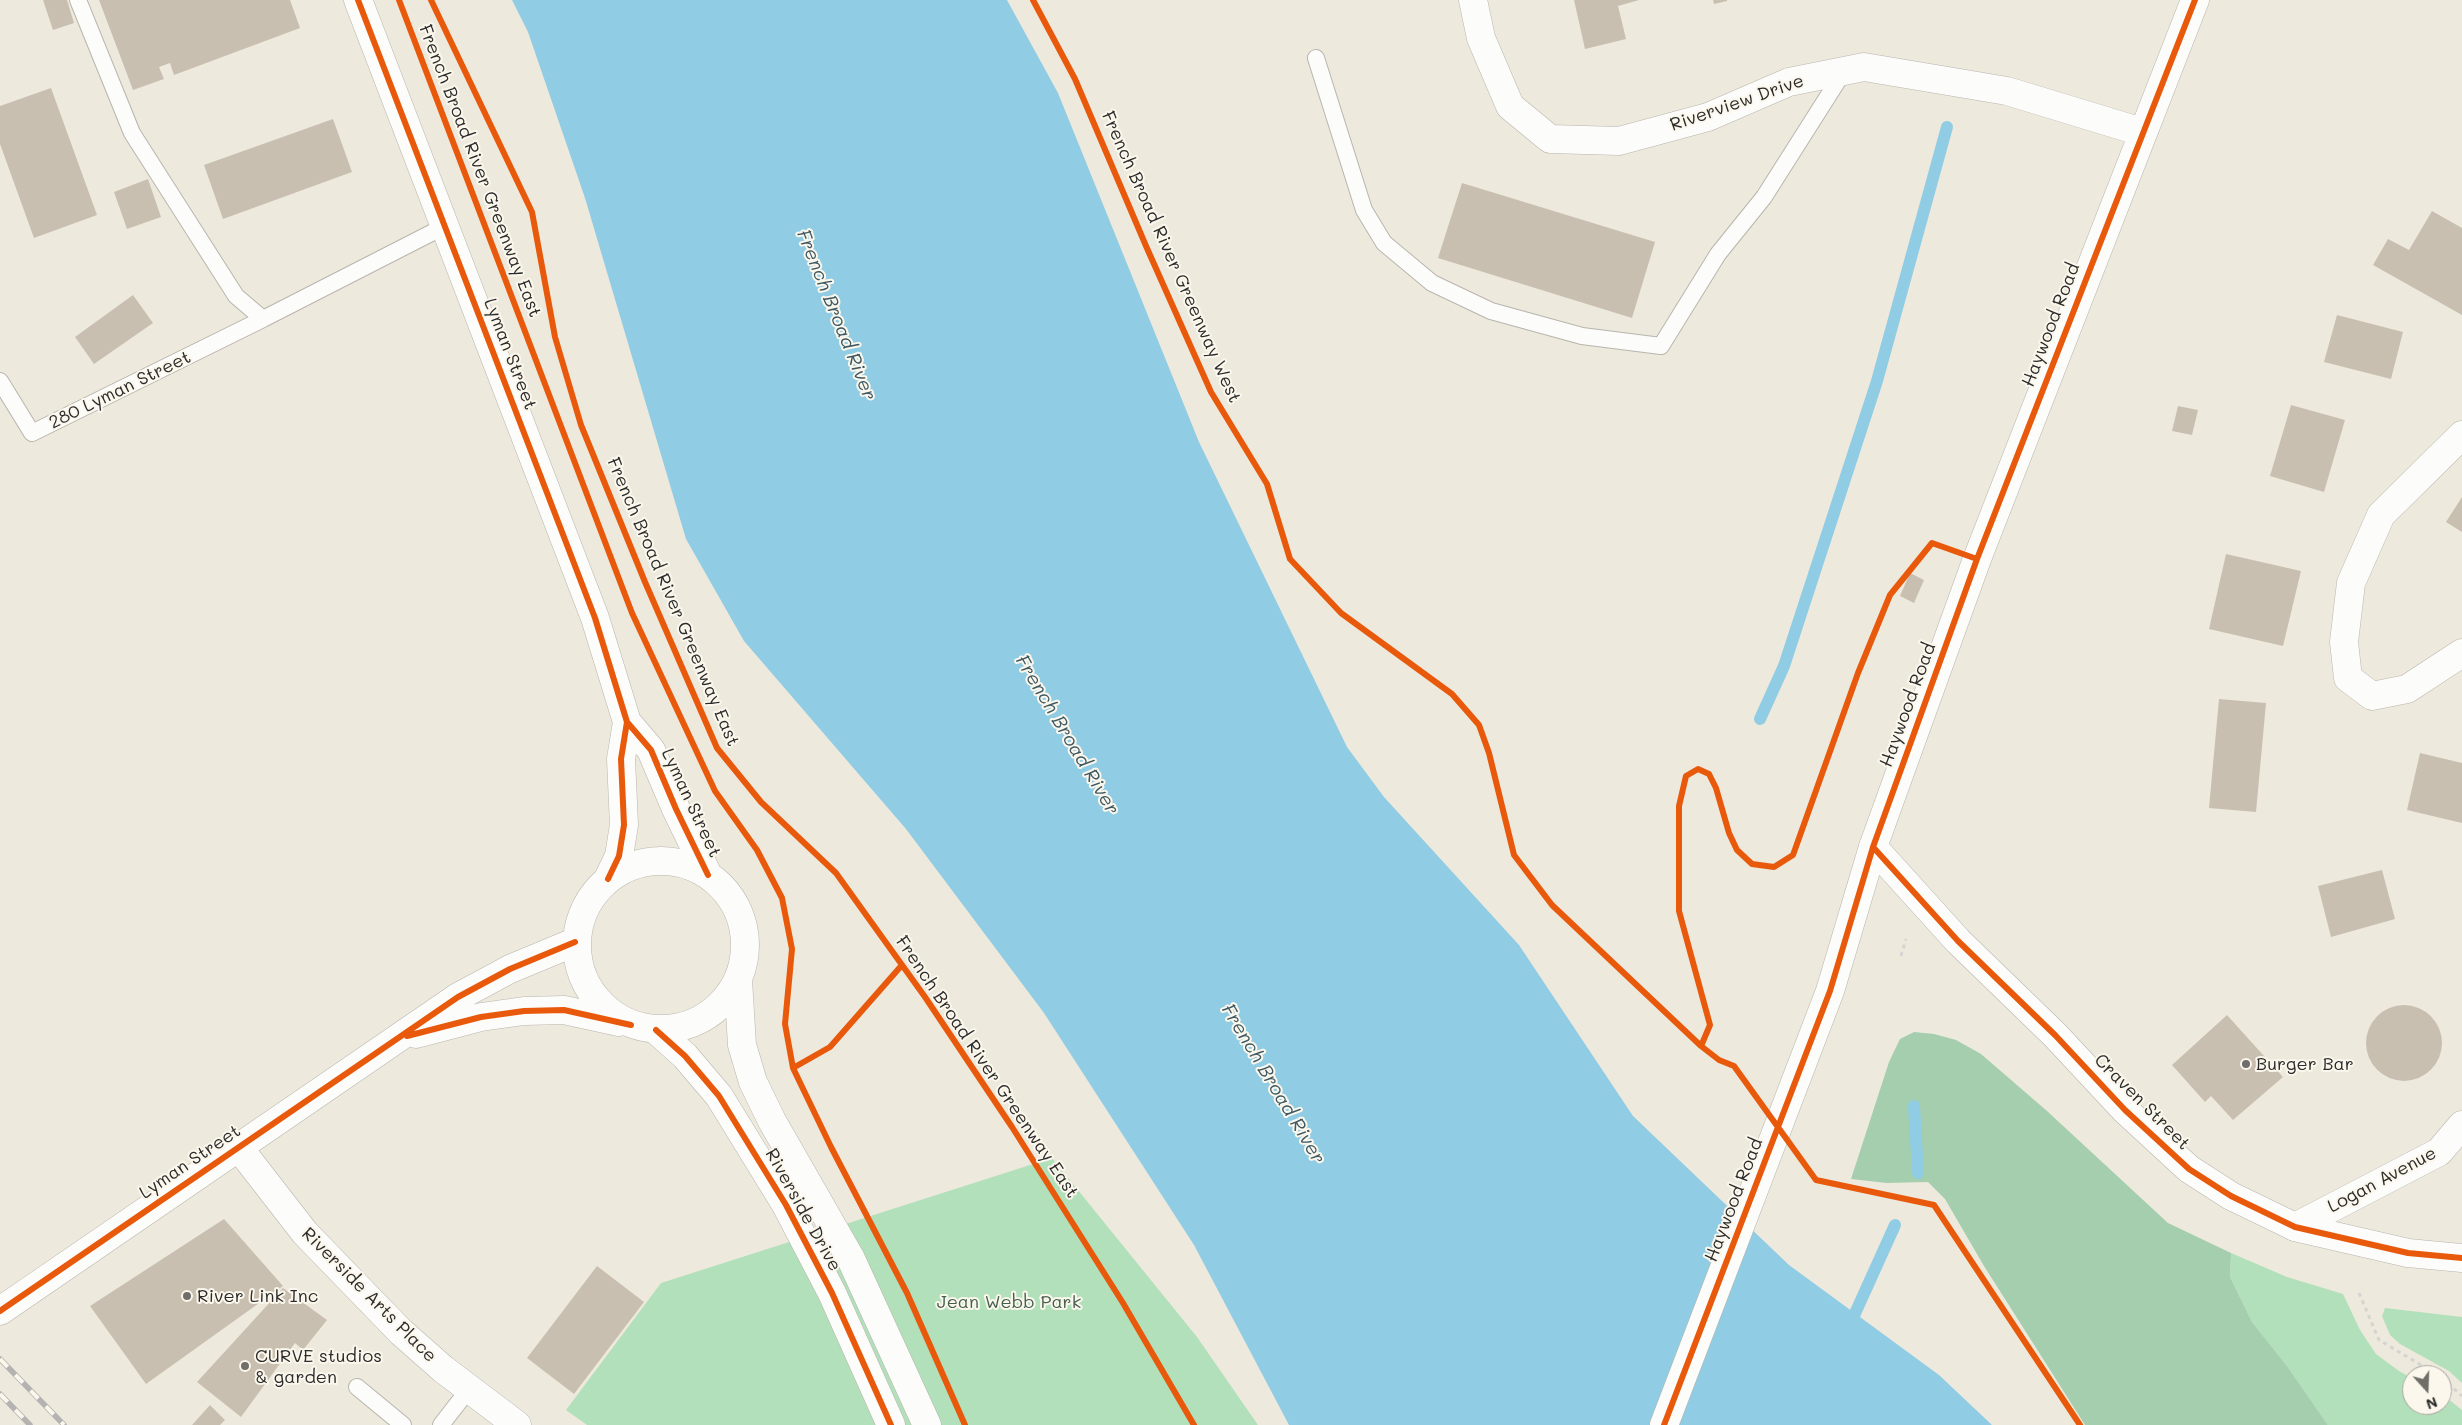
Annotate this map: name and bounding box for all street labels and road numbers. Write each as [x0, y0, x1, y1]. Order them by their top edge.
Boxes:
street label: French Broad River Greenway East [414, 22, 546, 320]
street label: Riverview Drive [1667, 70, 1807, 136]
street label: French Broad River Greenway West [1097, 108, 1245, 406]
street label: Haywood Road [2017, 260, 2085, 390]
street label: Lyman Street [479, 295, 541, 413]
street label: 280 Lyman Street [46, 346, 194, 434]
street label: French Broad River Greenway East [602, 454, 744, 750]
street label: Haywood Road [1875, 640, 1941, 770]
street label: Lyman Street [656, 745, 726, 861]
street label: French Broad River Greenway East [891, 932, 1083, 1202]
street label: Craven Street [2090, 1050, 2194, 1154]
street label: Lyman Street [135, 1120, 245, 1204]
street label: Haywood Road [1700, 1135, 1768, 1265]
street label: Logan Avenue [2324, 1142, 2440, 1218]
street label: Riverside Drive [760, 1145, 846, 1275]
street label: Riverside Arts Place [297, 1223, 441, 1367]

